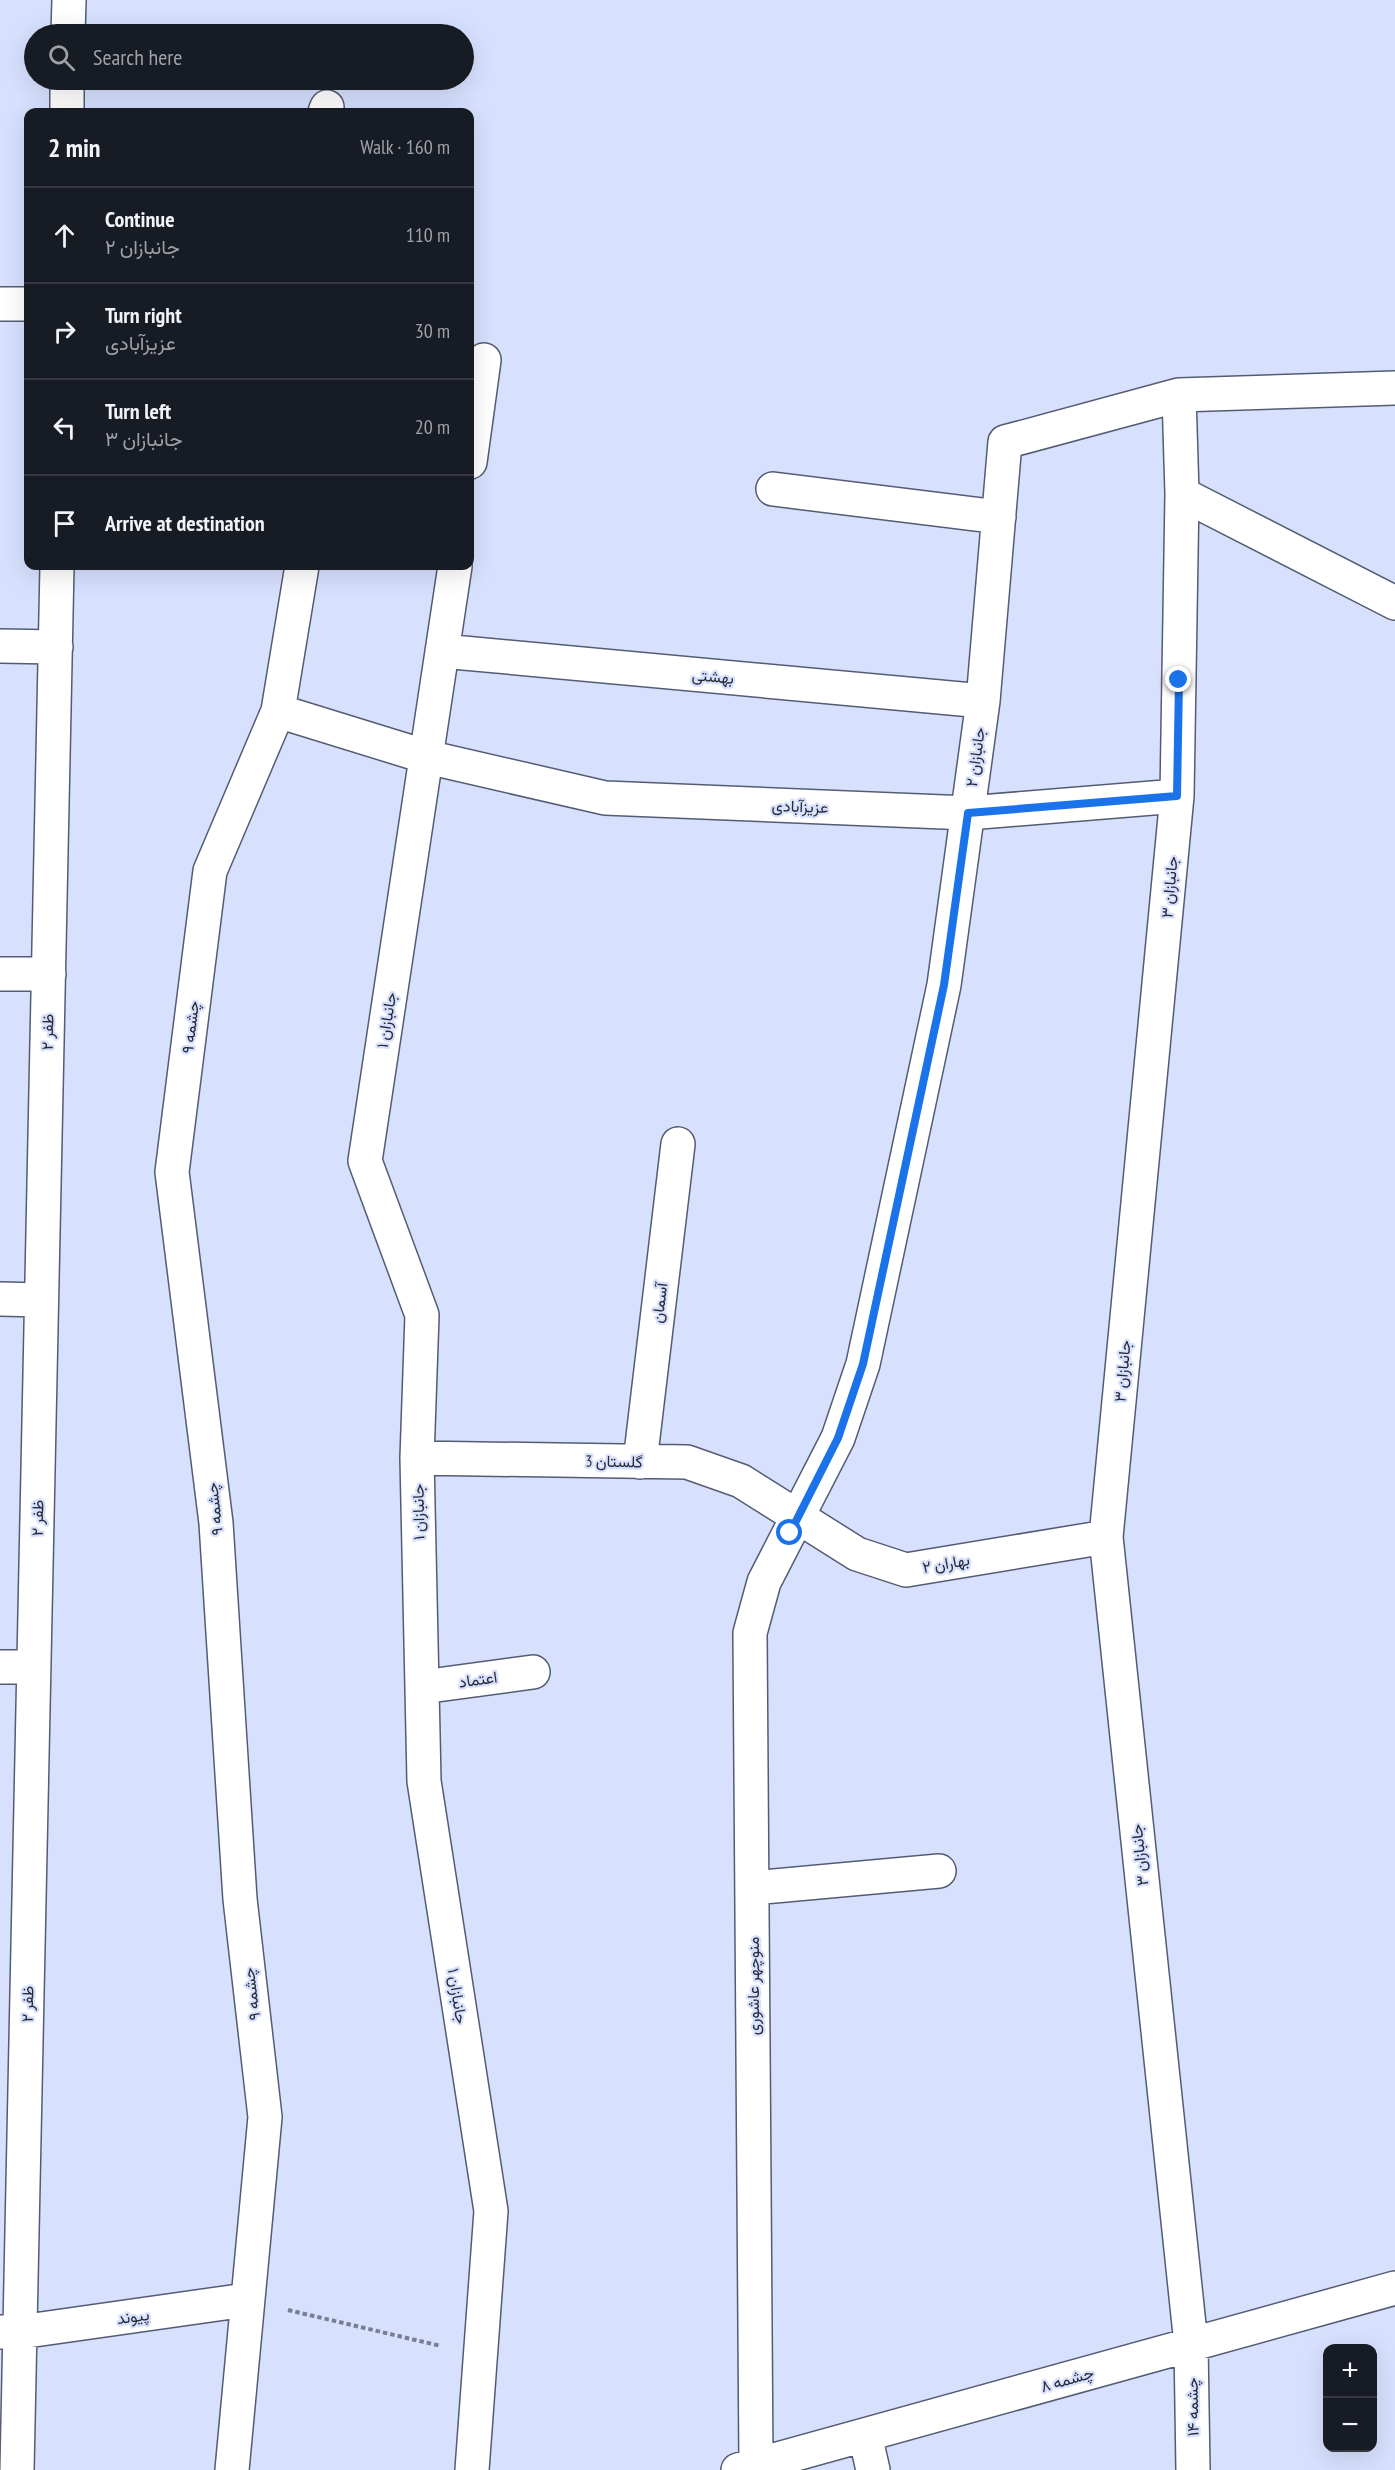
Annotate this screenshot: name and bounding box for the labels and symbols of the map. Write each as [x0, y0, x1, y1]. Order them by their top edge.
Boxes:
street label: بهشتی [691, 664, 735, 689]
route end [1165, 666, 1191, 692]
street label: جانبازان ۲ [961, 726, 990, 788]
street label: عزیزآبادی [771, 795, 829, 818]
street label: جانبازان ۳ [1156, 855, 1183, 919]
street label: جانبازان ۱ [372, 990, 401, 1049]
street label: چشمه ۹ [177, 999, 205, 1055]
street label: ظفر ۲ [37, 1014, 58, 1050]
street label: آسمان [647, 1280, 672, 1324]
street label: جانبازان ۳ [1109, 1339, 1136, 1403]
street label: گلستان 3 [585, 1451, 643, 1471]
street label: چشمه ۹ [201, 1481, 229, 1536]
street label: جانبازان ۱ [408, 1483, 429, 1540]
street label: ظفر ۲ [27, 1500, 48, 1536]
route start [776, 1519, 802, 1545]
street label: بهاران ۲ [921, 1549, 971, 1578]
street label: اعتماد [457, 1666, 499, 1692]
street label: جانبازان ۳ [1126, 1823, 1153, 1887]
street label: منوچهر عاشوری [743, 1937, 765, 2035]
street label: چشمه ۹ [238, 1966, 266, 2021]
street label: جانبازان ۱ [443, 1967, 472, 2026]
street label: ظفر ۲ [17, 1986, 38, 2022]
street label: پیوند [116, 2304, 151, 2330]
street label: چشمه ۸ [1038, 2362, 1097, 2398]
street label: چشمه ۱۴ [1181, 2377, 1205, 2437]

